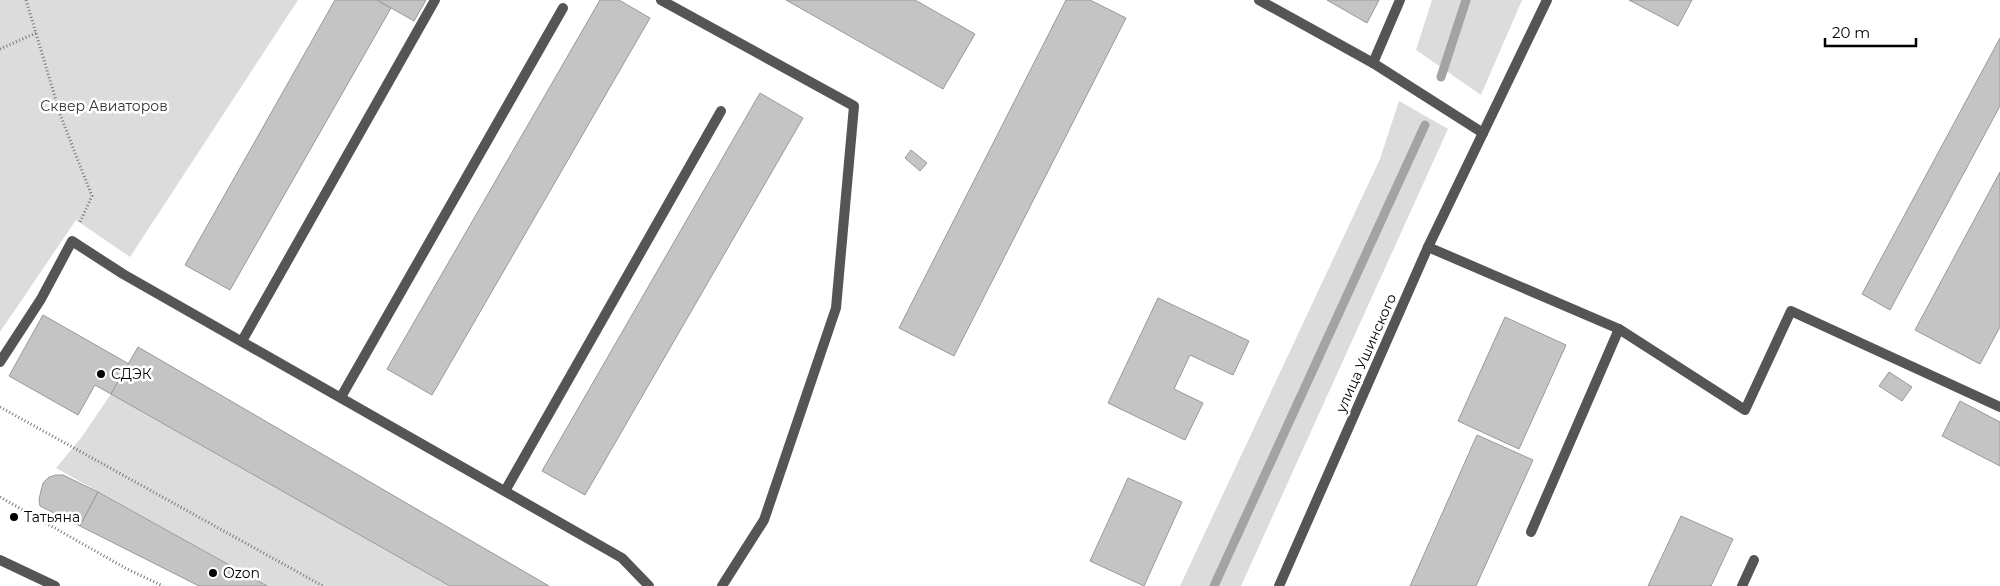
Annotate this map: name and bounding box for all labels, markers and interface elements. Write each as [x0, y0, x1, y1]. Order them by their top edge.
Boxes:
scale bar [1825, 15, 1916, 47]
text: 20 m [1832, 23, 1870, 42]
park label: Сквер Авиаторов [40, 97, 168, 115]
street label: улица Ушинского [1331, 291, 1400, 416]
place label: СДЭК [111, 365, 152, 383]
marker: СДЭК [95, 368, 107, 380]
place label: Татьяна [24, 508, 80, 526]
marker: Татьяна [8, 511, 20, 523]
place label: Ozon [223, 564, 260, 582]
marker: Ozon [207, 567, 219, 579]

